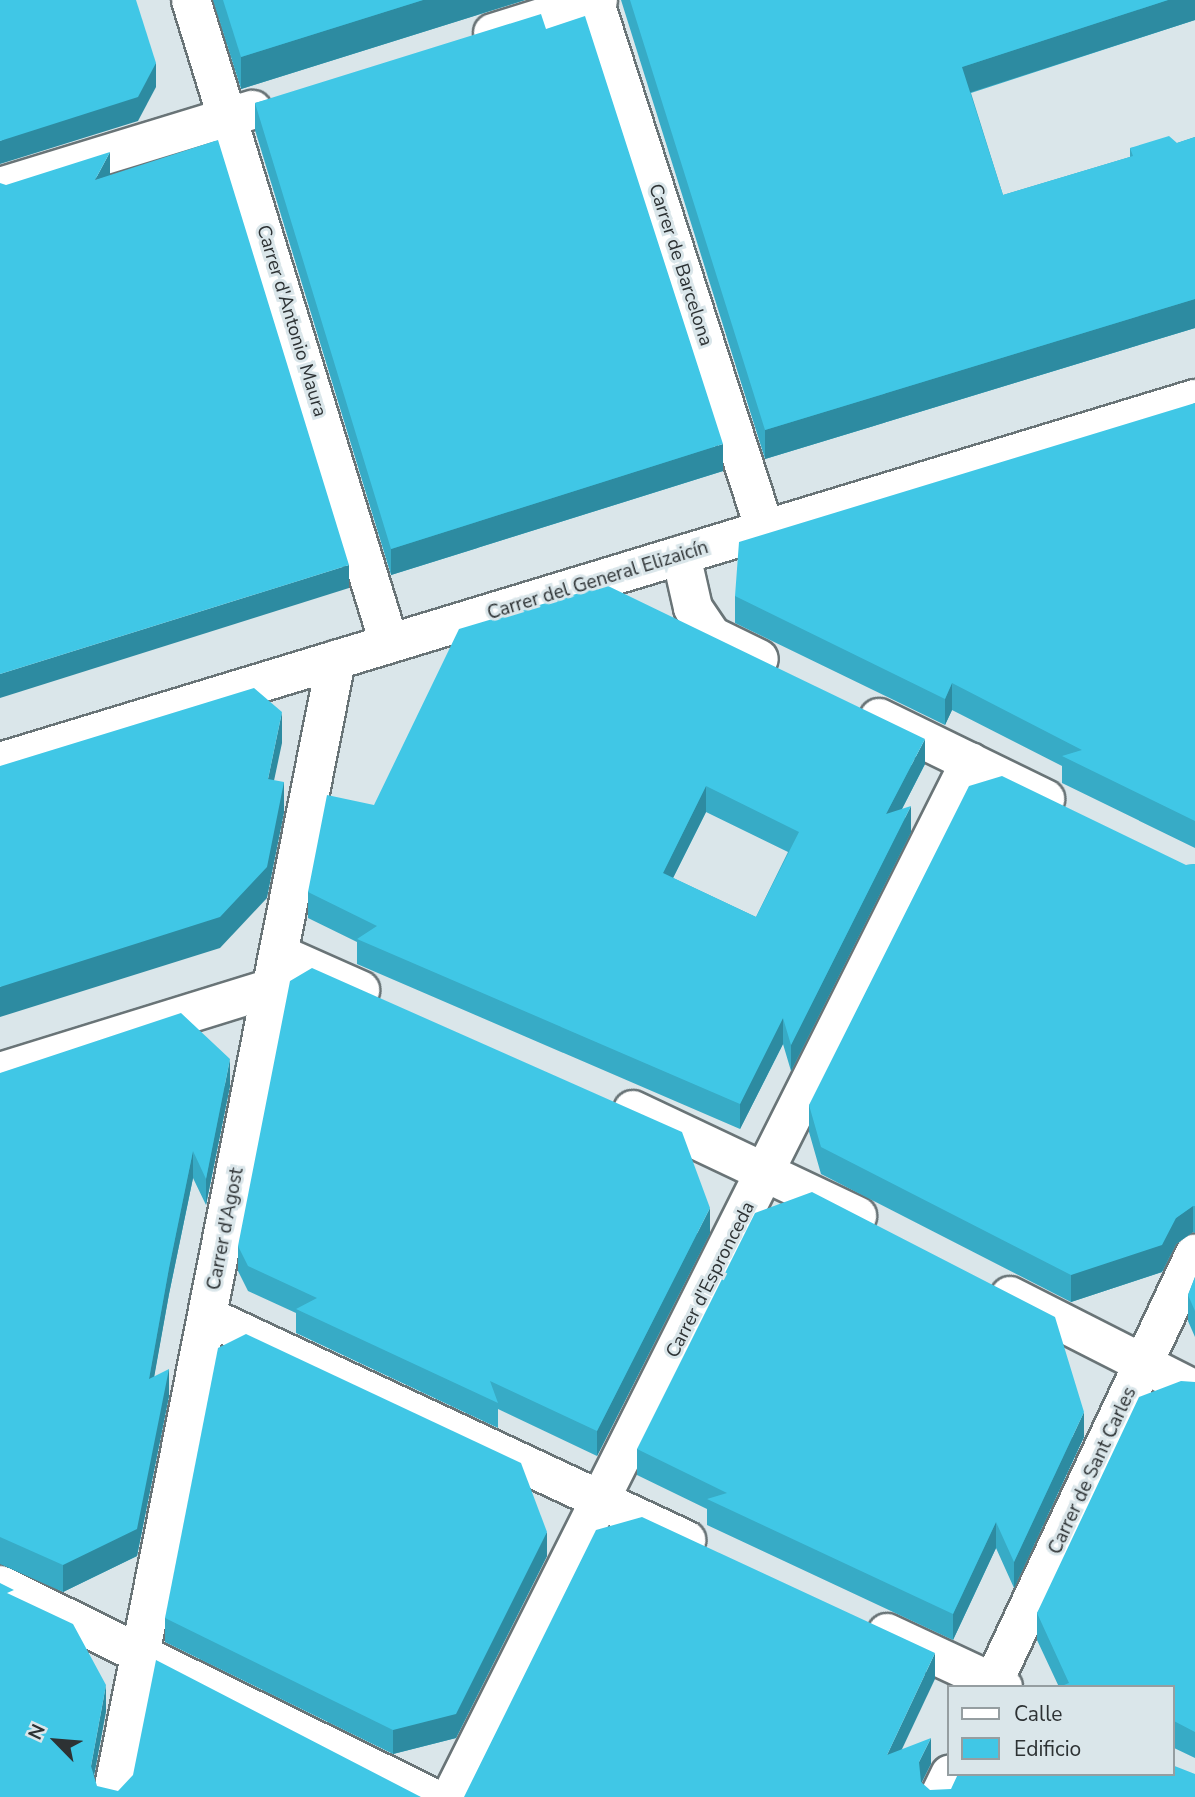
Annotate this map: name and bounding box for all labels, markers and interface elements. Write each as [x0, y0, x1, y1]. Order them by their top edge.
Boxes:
street label: Carrer de Barcelona [643, 181, 717, 349]
street label: Carrer d'Antonio Maura [251, 222, 331, 420]
street label: Carrer del General Elizaicín [485, 536, 711, 626]
street label: Carrer d'Agost [203, 1166, 249, 1292]
street label: Carrer d'Espronceda [662, 1198, 760, 1362]
street label: Carrer de Sant Carles [1044, 1384, 1142, 1558]
legend [946, 1685, 1174, 1776]
text: Calle [1014, 1700, 1062, 1728]
north arrow [21, 1706, 91, 1776]
text: N [22, 1720, 52, 1744]
text: Edificio [1014, 1735, 1081, 1763]

